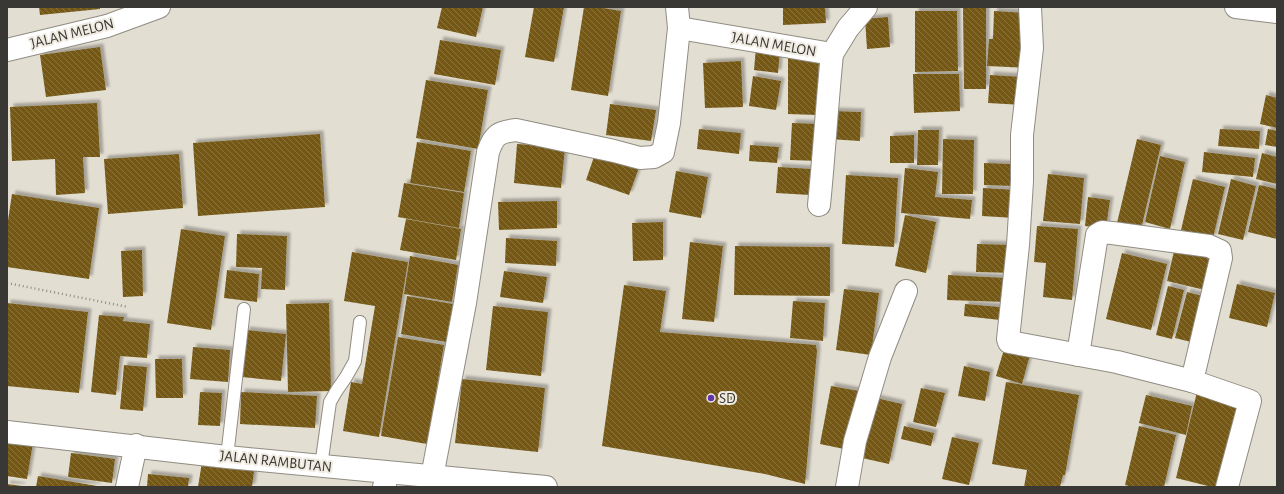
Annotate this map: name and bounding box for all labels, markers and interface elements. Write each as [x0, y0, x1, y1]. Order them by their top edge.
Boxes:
street label: JALAN MELON [29, 16, 115, 51]
street label: JALAN MELON [731, 30, 817, 59]
place label: SD [719, 391, 736, 406]
marker: SD [706, 393, 716, 403]
street label: JALAN RAMBUTAN [219, 448, 333, 475]

